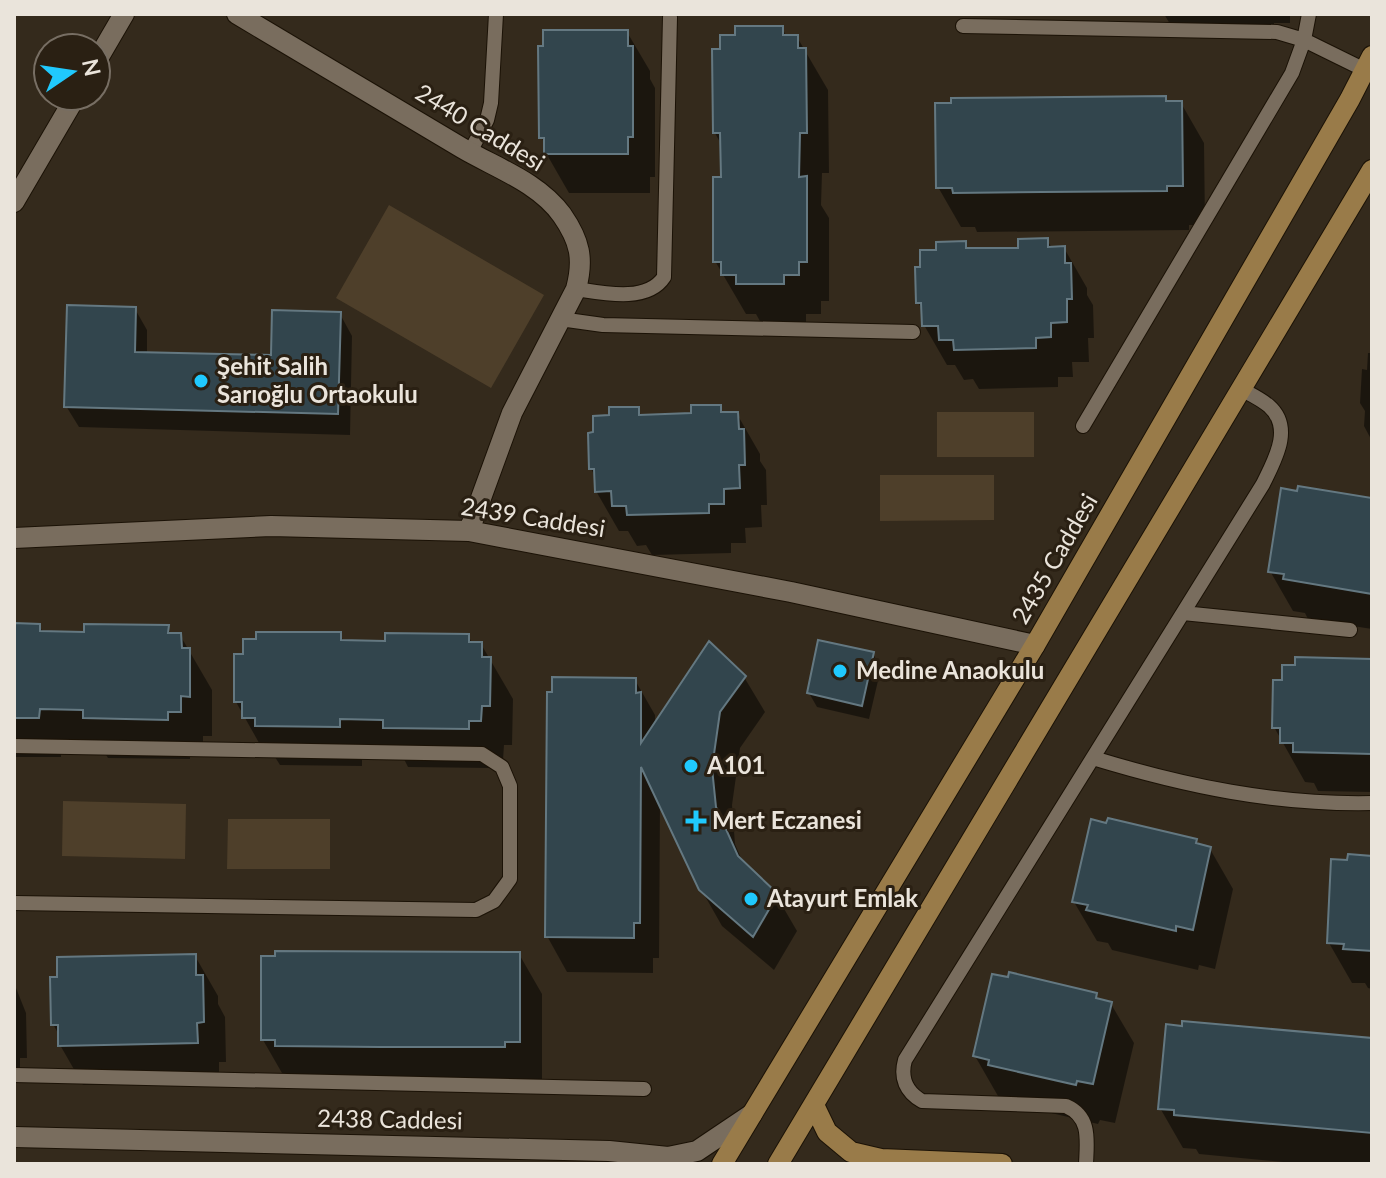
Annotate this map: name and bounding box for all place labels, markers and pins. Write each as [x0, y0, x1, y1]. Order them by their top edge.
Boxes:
place label: Şehit Salih Sarıoğlu Ortaokulu [217, 351, 418, 408]
marker: Şehit Salih Sarıoğlu Ortaokulu [192, 372, 210, 390]
place label: Medine Anaokulu [856, 655, 1044, 684]
marker: Medine Anaokulu [831, 662, 849, 680]
place label: A101 [706, 750, 765, 779]
marker: A101 [682, 757, 700, 775]
place label: Mert Eczanesi [712, 805, 862, 834]
marker: Mert Eczanesi [687, 812, 705, 830]
place label: Atayurt Emlak [766, 883, 918, 912]
marker: Atayurt Emlak [742, 890, 760, 908]

